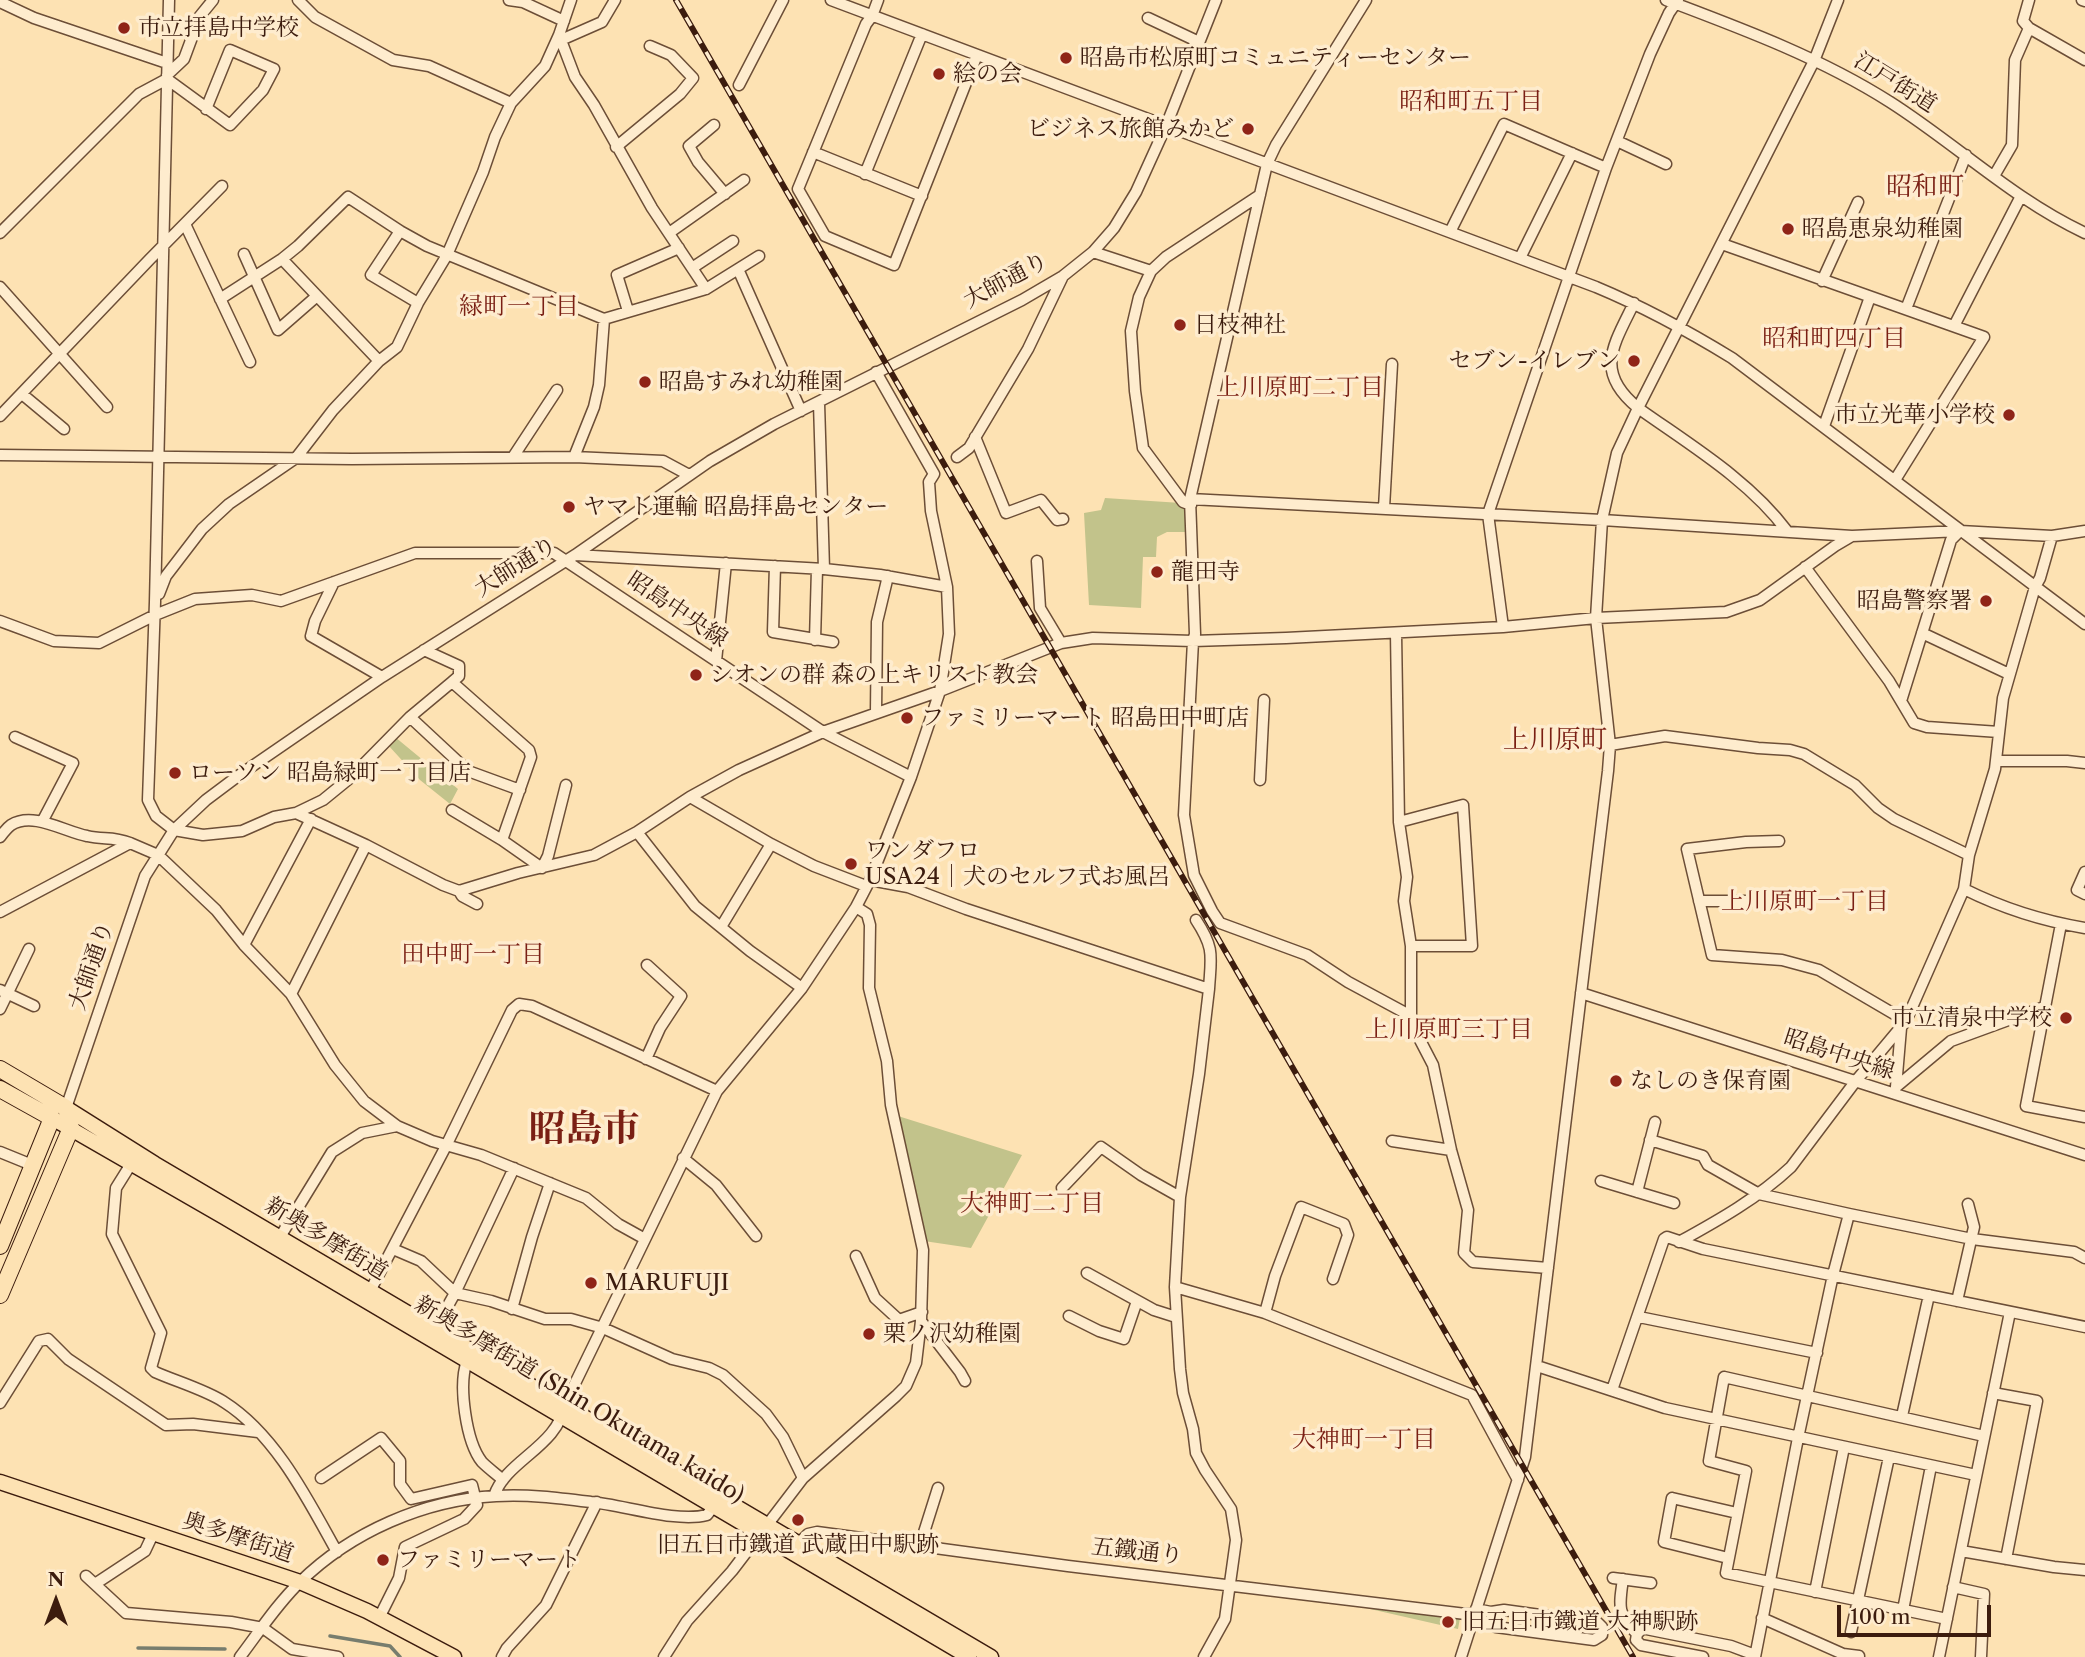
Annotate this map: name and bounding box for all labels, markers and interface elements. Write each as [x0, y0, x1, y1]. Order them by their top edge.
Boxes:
place label: 市立拝島中学校 [138, 14, 299, 42]
marker: 市立拝島中学校 [116, 20, 132, 36]
place label: 昭島市松原町コミュニティーセンター [1080, 44, 1471, 72]
street label: 江戸街道 [1849, 47, 1941, 119]
marker: 昭島市松原町コミュニティーセンター [1058, 50, 1074, 66]
place label: 絵の会 [953, 60, 1022, 88]
marker: 絵の会 [931, 66, 947, 82]
district label: 昭和町五丁目 [1399, 88, 1543, 116]
place label: ビジネス旅館みかど [1027, 115, 1234, 143]
marker: ビジネス旅館みかど [1240, 121, 1256, 137]
district label: 昭和町 [1886, 171, 1964, 203]
place label: 昭島恵泉幼稚園 [1802, 215, 1963, 243]
marker: 昭島恵泉幼稚園 [1780, 221, 1796, 237]
street label: 大師通り [959, 247, 1053, 315]
district label: 緑町一丁目 [459, 293, 579, 321]
place label: 日枝神社 [1194, 311, 1286, 339]
marker: 日枝神社 [1172, 317, 1188, 333]
district label: 昭和町四丁目 [1762, 325, 1906, 353]
place label: セブン-イレブン [1448, 347, 1620, 375]
marker: セブン-イレブン [1626, 353, 1642, 369]
place label: 昭島すみれ幼稚園 [659, 368, 843, 396]
marker: 昭島すみれ幼稚園 [637, 374, 653, 390]
district label: 上川原町二丁目 [1216, 374, 1384, 402]
place label: 市立光華小学校 [1834, 401, 1995, 429]
marker: 市立光華小学校 [2001, 407, 2017, 423]
place label: ヤマト運輸 昭島拝島センター [583, 493, 888, 521]
marker: ヤマト運輸 昭島拝島センター [561, 499, 577, 515]
street label: 大師通り [470, 531, 562, 603]
place label: 龍田寺 [1171, 558, 1240, 586]
marker: 龍田寺 [1149, 564, 1165, 580]
street label: 昭島中央線 [622, 566, 732, 654]
place label: 昭島警察署 [1857, 587, 1972, 615]
marker: 昭島警察署 [1978, 593, 1994, 609]
place label: シオンの群 森の上キリスト教会 [710, 661, 1038, 689]
marker: シオンの群 森の上キリスト教会 [688, 667, 704, 683]
place label: ファミリーマート 昭島田中町店 [921, 704, 1249, 732]
marker: ファミリーマート 昭島田中町店 [899, 710, 915, 726]
district label: 上川原町 [1503, 724, 1607, 756]
place label: ローソン 昭島緑町一丁目店 [189, 759, 471, 787]
marker: ローソン 昭島緑町一丁目店 [167, 765, 183, 781]
place label: ワンダフロ USA24｜犬のセルフ式お風呂 [865, 837, 1170, 891]
marker: ワンダフロ USA24｜犬のセルフ式お風呂 [843, 856, 859, 872]
district label: 上川原町一丁目 [1721, 888, 1889, 916]
street label: 大師通り [64, 918, 120, 1014]
district label: 田中町一丁目 [401, 941, 545, 969]
place label: 市立清泉中学校 [1891, 1004, 2052, 1032]
marker: 市立清泉中学校 [2058, 1010, 2074, 1026]
district label: 上川原町三丁目 [1365, 1016, 1533, 1044]
street label: 昭島中央線 [1780, 1024, 1898, 1086]
place label: なしのき保育園 [1630, 1067, 1791, 1095]
marker: なしのき保育園 [1608, 1073, 1624, 1089]
district label: 昭島市 [529, 1108, 639, 1152]
district label: 大神町二丁目 [960, 1190, 1104, 1218]
street label: 新奥多摩街道 [260, 1192, 392, 1286]
place label: MARUFUJI [605, 1269, 729, 1297]
marker: MARUFUJI [583, 1275, 599, 1291]
street label: 新奥多摩街道 (Shin Okutama kaido) [409, 1290, 749, 1510]
place label: 栗ノ沢幼稚園 [883, 1320, 1021, 1348]
marker: 栗ノ沢幼稚園 [861, 1326, 877, 1342]
district label: 大神町一丁目 [1292, 1426, 1436, 1454]
street label: 奥多摩街道 [179, 1507, 297, 1569]
marker: 旧五日市鐵道 武蔵田中駅跡 [790, 1512, 806, 1528]
place label: 旧五日市鐵道 武蔵田中駅跡 [657, 1531, 939, 1559]
street label: 五鐵通り [1090, 1533, 1184, 1571]
place label: ファミリーマート [397, 1546, 581, 1574]
marker: ファミリーマート [375, 1552, 391, 1568]
north arrow [21, 1566, 91, 1636]
text: N [48, 1568, 64, 1591]
scale bar [1840, 1590, 1994, 1634]
text: 100 m [1850, 1604, 1911, 1629]
place label: 旧五日市鐵道 大神駅跡 [1462, 1608, 1698, 1636]
marker: 旧五日市鐵道 大神駅跡 [1440, 1614, 1456, 1630]

